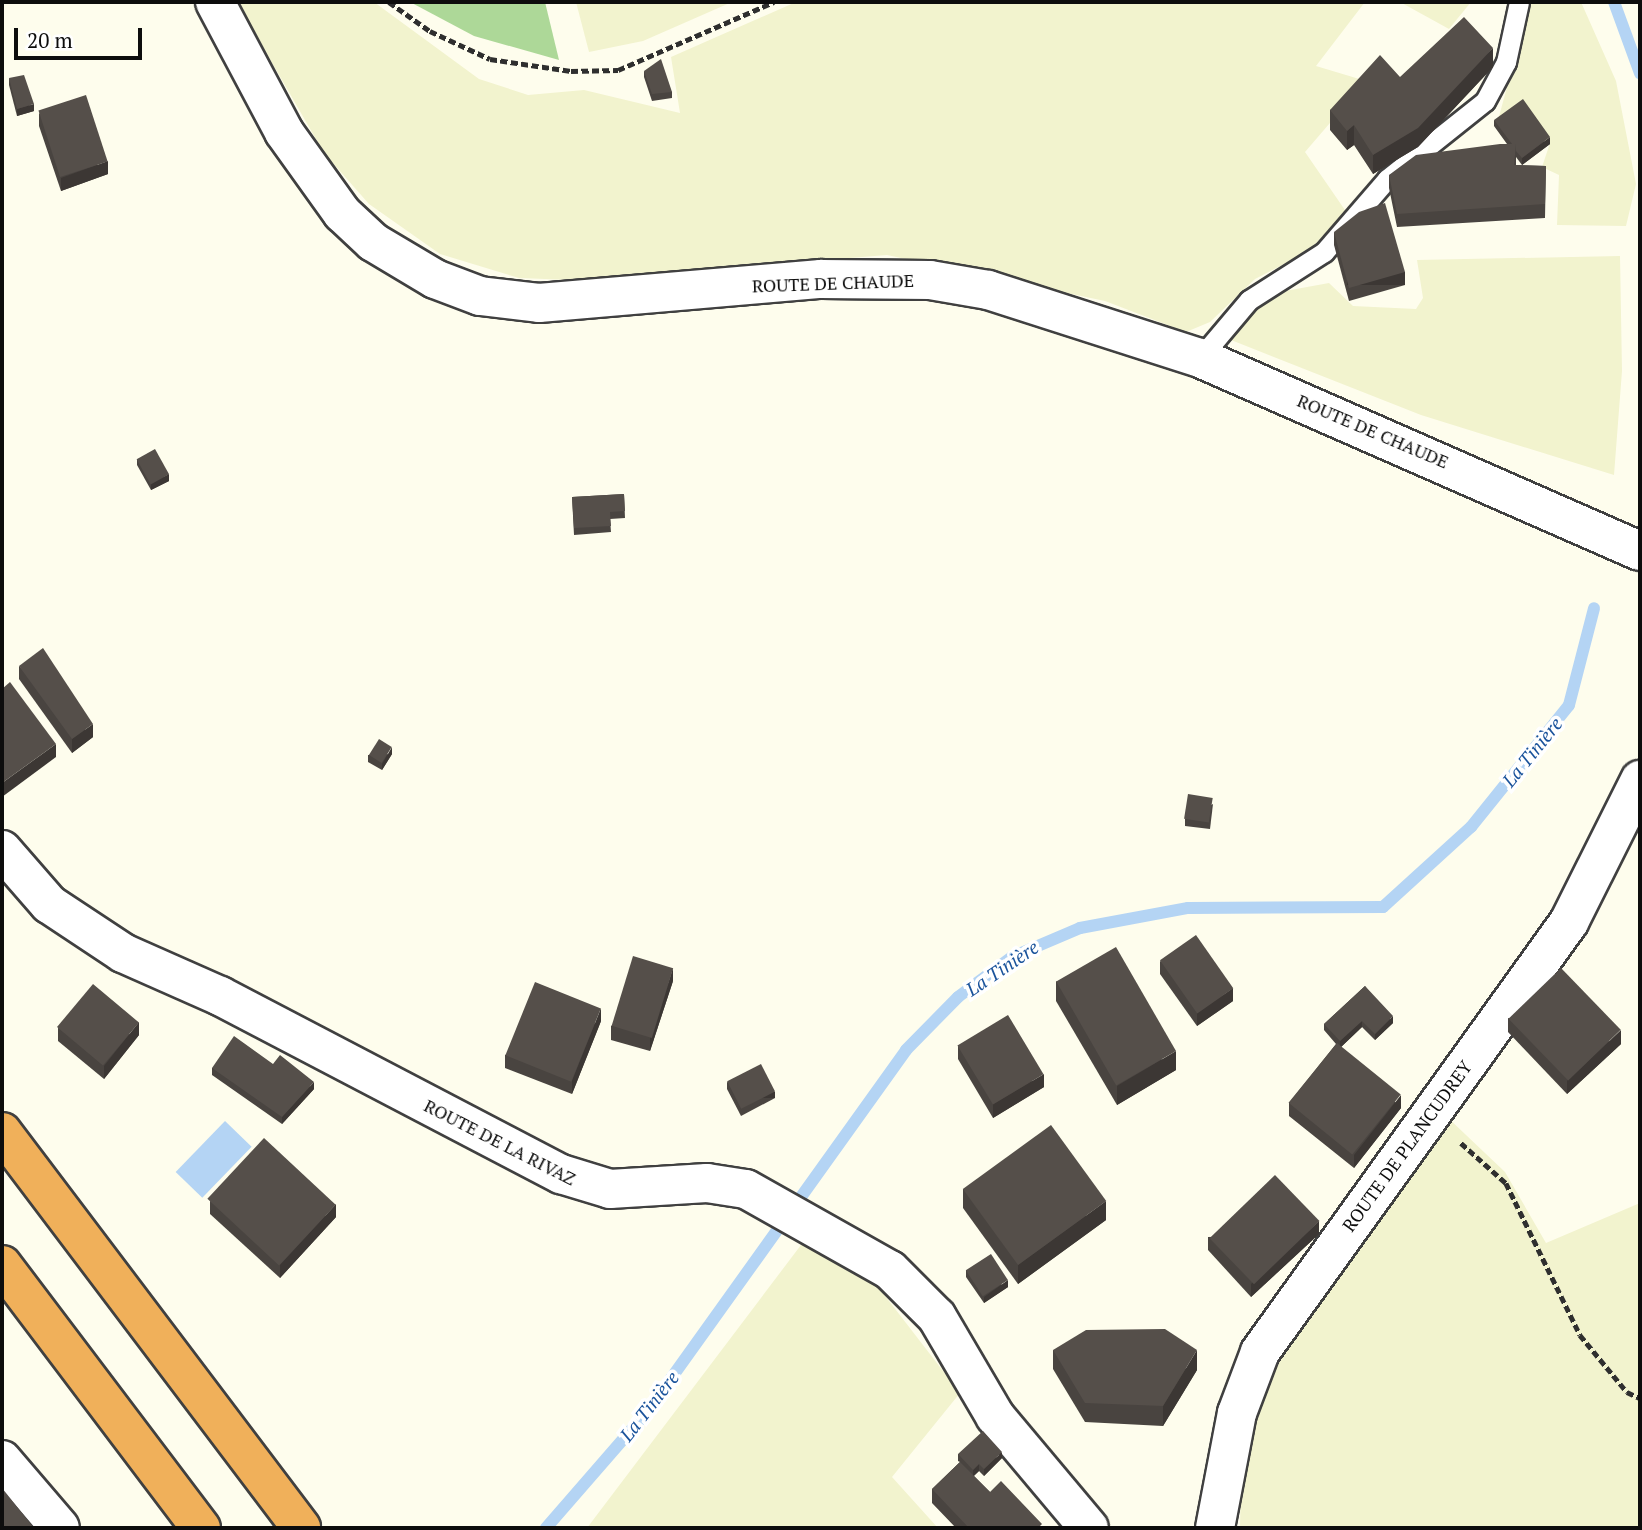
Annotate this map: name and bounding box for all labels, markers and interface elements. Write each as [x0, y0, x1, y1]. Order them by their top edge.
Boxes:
scale bar [18, 14, 145, 58]
text: 20 m [27, 26, 73, 54]
street label: ROUTE DE CHAUDE [752, 269, 914, 297]
street label: ROUTE DE CHAUDE [1294, 389, 1452, 473]
water label: La Tinière [1497, 713, 1567, 791]
water label: La Tinière [961, 935, 1043, 1001]
street label: ROUTE DE PLANCUDREY [1338, 1056, 1476, 1236]
street label: ROUTE DE LA RIVAZ [420, 1094, 580, 1190]
water label: La Tinière [615, 1366, 683, 1446]

